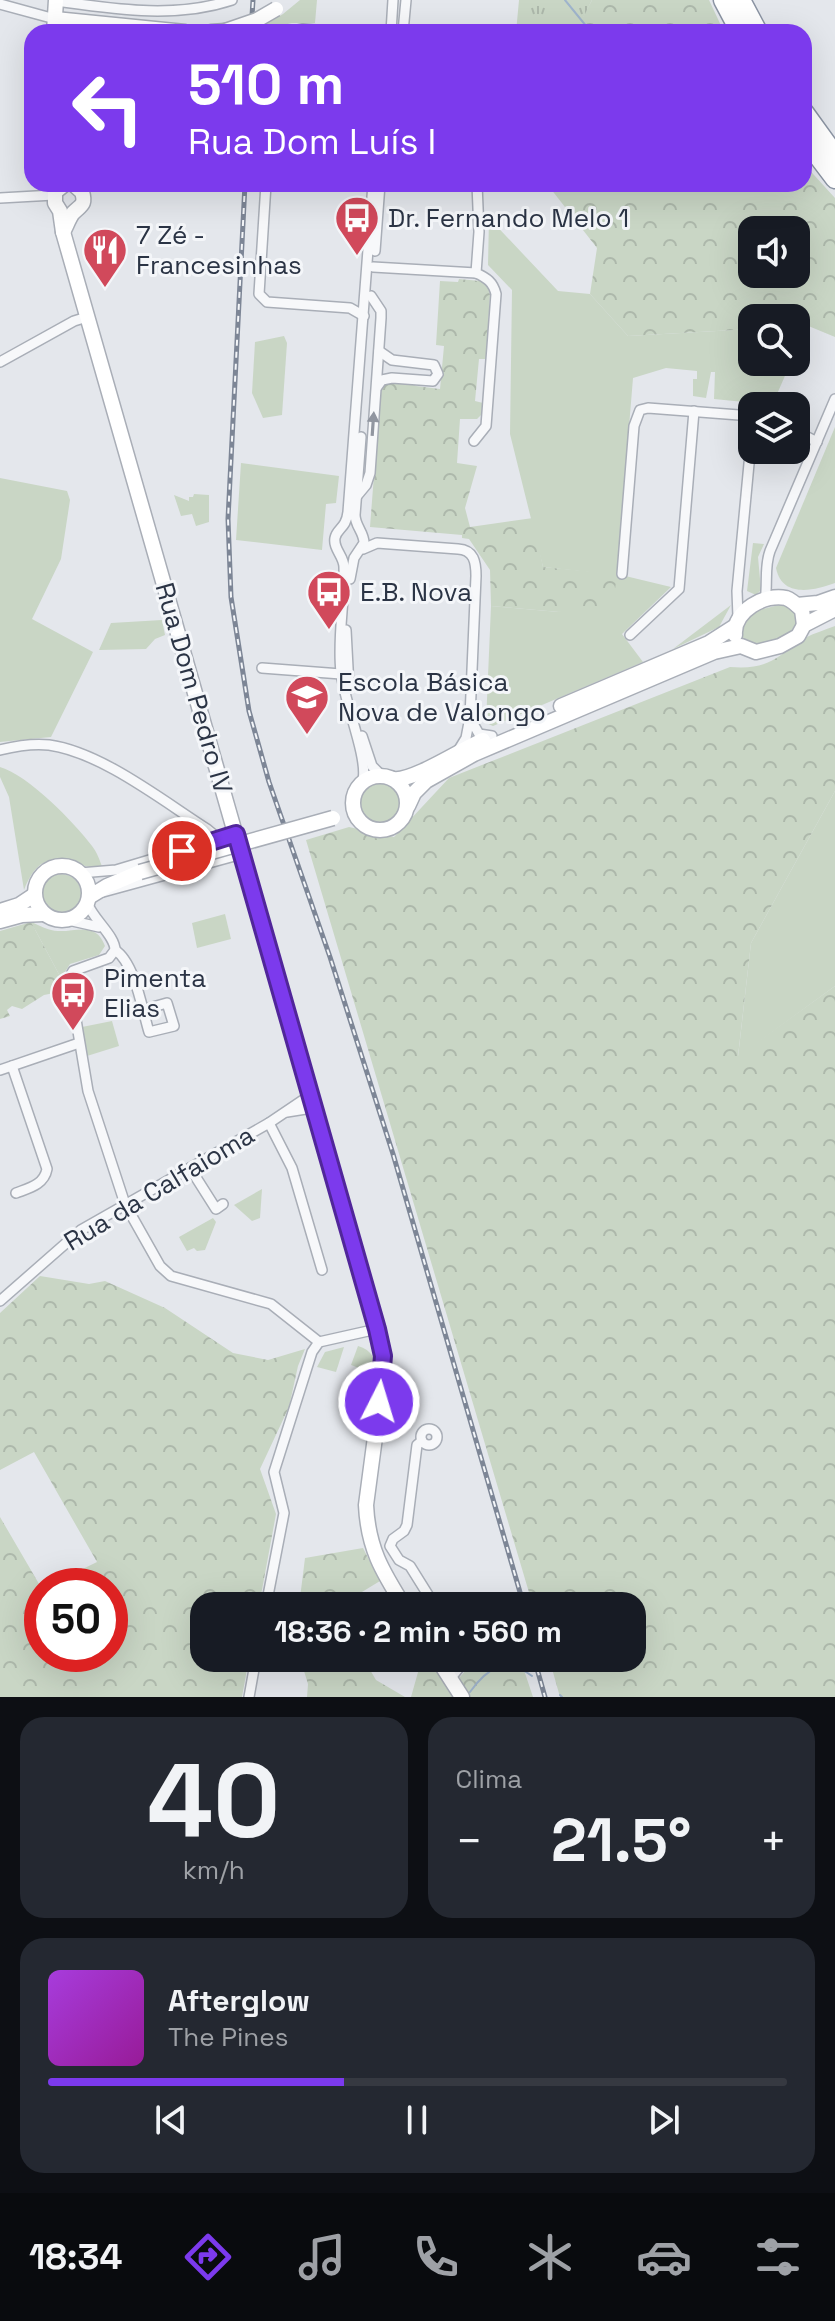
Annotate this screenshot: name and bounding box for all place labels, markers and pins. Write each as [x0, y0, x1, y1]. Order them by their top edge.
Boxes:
bus stop icon: Dr. Fernando Melo 1 [333, 194, 381, 257]
place label: Dr. Fernando Melo 1 [388, 201, 629, 235]
place label: 7 Zé - Francesinhas [136, 218, 302, 282]
restaurant icon: 7 Zé - Francesinhas [81, 226, 129, 289]
bus stop icon: E.B. Nova [305, 568, 353, 631]
place label: E.B. Nova [360, 575, 472, 609]
place label: Escola Básica Nova de Valongo [338, 665, 546, 729]
school or university icon: Escola Básica Nova de Valongo [283, 673, 331, 736]
pin [148, 817, 216, 885]
place label: Pimenta Elias [104, 961, 206, 1025]
bus stop icon: Pimenta Elias [49, 969, 97, 1032]

